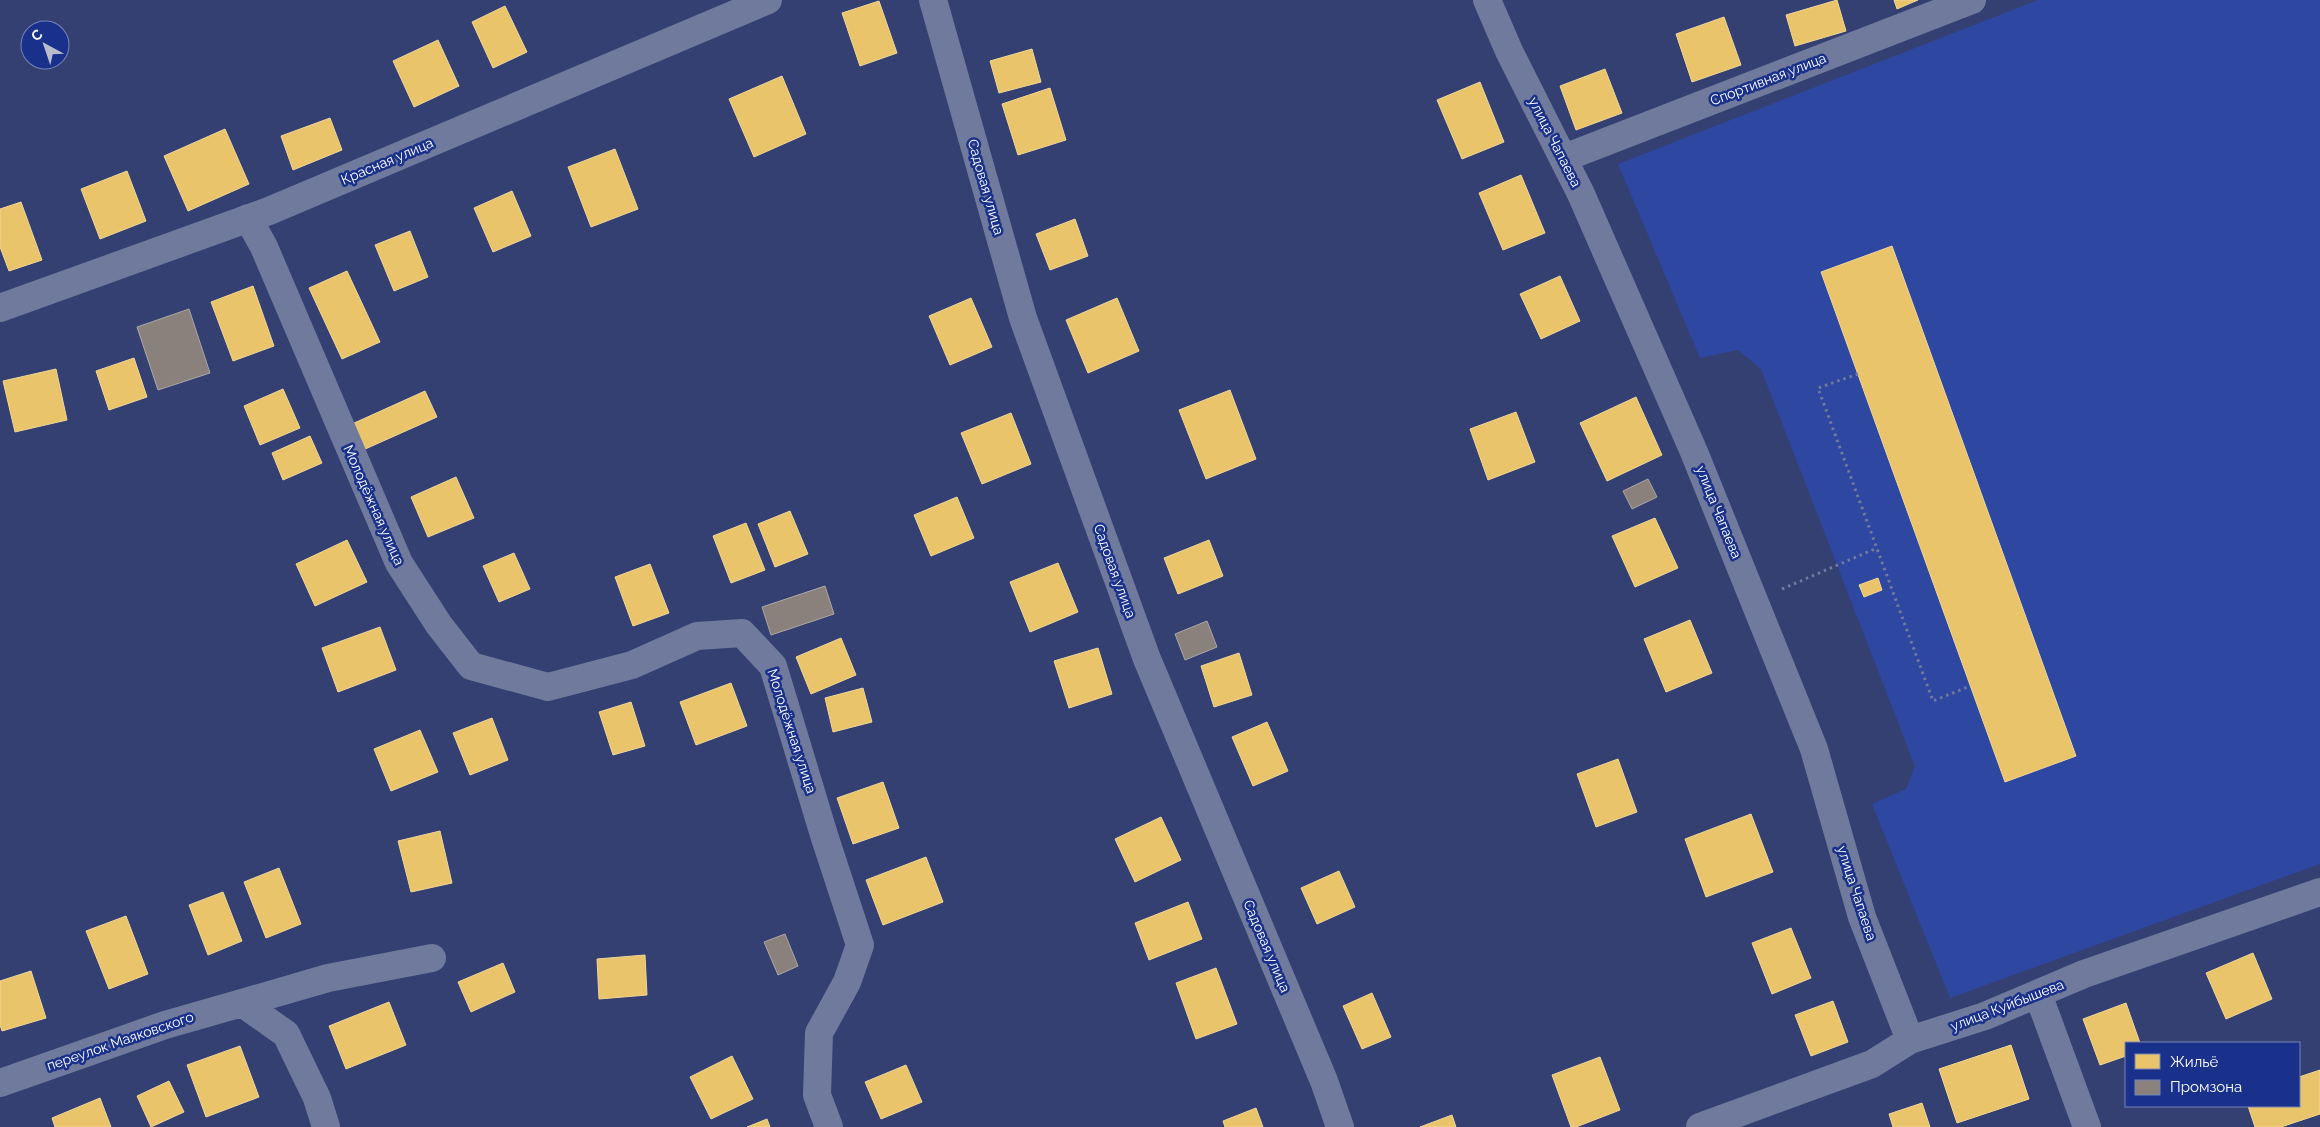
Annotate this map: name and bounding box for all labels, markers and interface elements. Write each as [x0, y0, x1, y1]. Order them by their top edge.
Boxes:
north arrow [20, 20, 70, 70]
text: С [28, 26, 46, 44]
street label: Спортивная улица [1708, 50, 1828, 108]
street label: улица Чапаева [1525, 94, 1585, 190]
street label: Красная улица [338, 134, 436, 188]
street label: Садовая улица [965, 137, 1007, 237]
street label: Молодёжная улица [340, 442, 408, 568]
street label: улица Чапаева [1693, 463, 1745, 561]
street label: Садовая улица [1091, 522, 1139, 620]
street label: Молодёжная улица [764, 667, 820, 795]
street label: улица Чапаева [1834, 844, 1880, 942]
street label: Садовая улица [1240, 897, 1294, 995]
street label: улица Куйбышева [1948, 976, 2066, 1034]
street label: переулок Маяковского [44, 1008, 196, 1074]
legend [2125, 1042, 2300, 1107]
text: Жильё [2170, 1053, 2219, 1071]
text: Промзона [2170, 1078, 2242, 1096]

